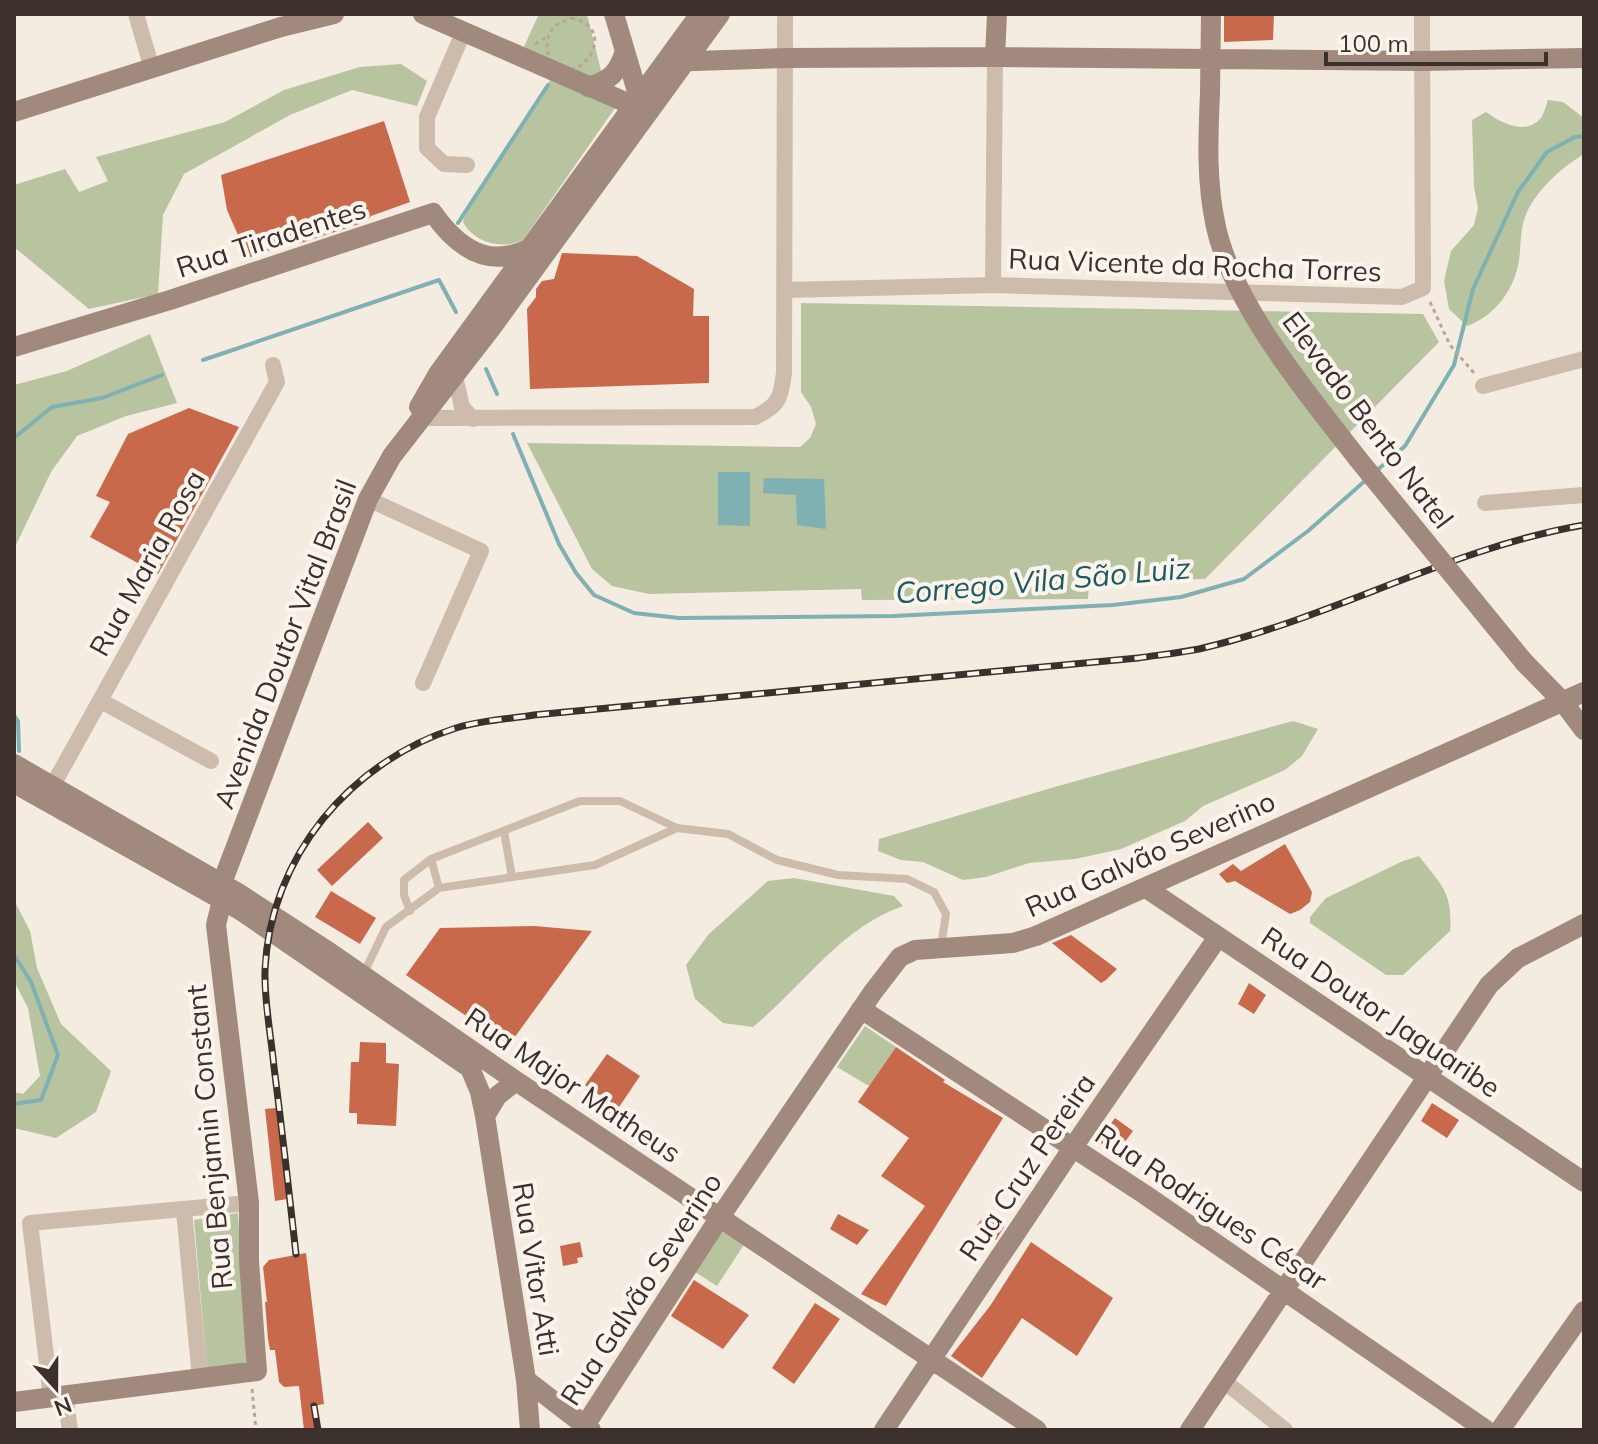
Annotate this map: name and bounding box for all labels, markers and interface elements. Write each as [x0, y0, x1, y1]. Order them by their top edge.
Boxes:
scale bar [1326, 16, 1546, 66]
text: 100 m [1338, 28, 1409, 58]
street label: Rua Tiradentes [172, 190, 370, 285]
street label: Rua Vicente da Rocha Torres [1008, 240, 1382, 289]
street label: Elevado Bento Natel [1275, 304, 1461, 535]
street label: Rua Maria Rosa [81, 464, 212, 662]
street label: Avenida Doutor Vital Brasil [206, 474, 364, 813]
water label: Corrego Vila São Luiz [894, 548, 1193, 612]
street label: Rua Galvão Severino [1019, 783, 1280, 924]
street label: Rua Doutor Jaguaribe [1255, 919, 1507, 1105]
street label: Rua Benjamin Constant [178, 983, 239, 1291]
street label: Rua Major Matheus [459, 999, 688, 1170]
street label: Rua Cruz Pereira [951, 1066, 1102, 1267]
street label: Rua Rodrigues César [1089, 1116, 1335, 1298]
street label: Rua Galvão Severino [552, 1166, 729, 1412]
street label: Rua Vitor Atti [506, 1180, 567, 1358]
north arrow [16, 1348, 96, 1428]
text: N [50, 1391, 76, 1423]

